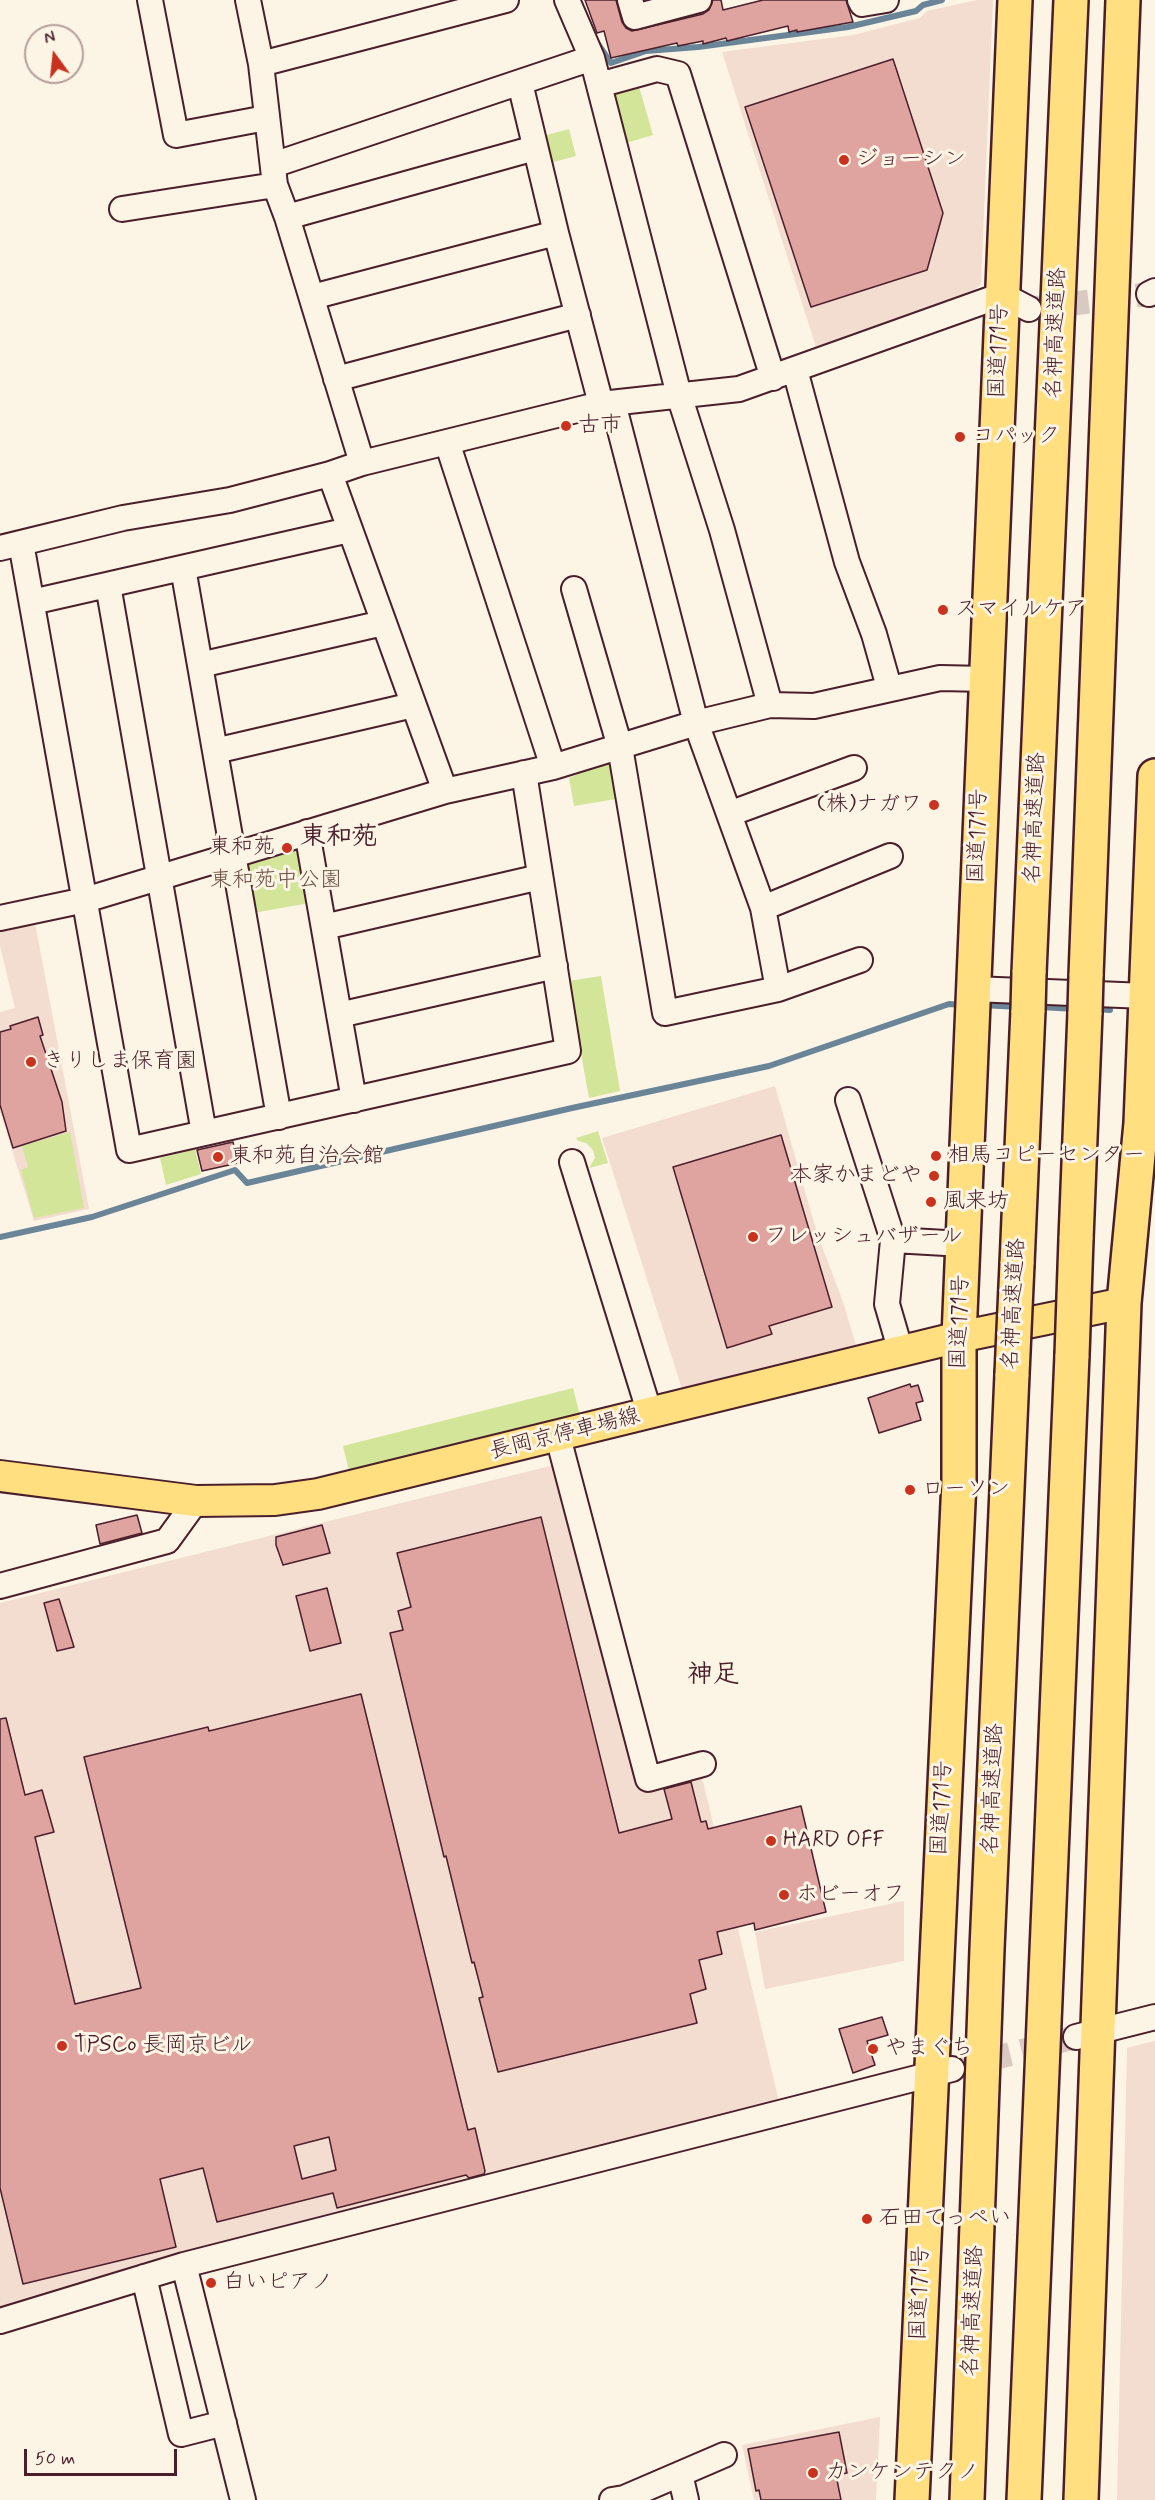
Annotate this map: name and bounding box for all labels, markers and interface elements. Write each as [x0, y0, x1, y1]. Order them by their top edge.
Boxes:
north arrow [24, 24, 84, 84]
text: N [42, 27, 58, 50]
place label: ジョーシン [856, 147, 966, 173]
marker: ジョーシン [837, 153, 851, 167]
street label: 名神高速道路 [1042, 267, 1072, 399]
street label: 国道171号 [985, 303, 1015, 399]
place label: 古市 [578, 413, 622, 439]
marker: 古市 [559, 419, 573, 433]
place label: コパック [972, 424, 1060, 450]
marker: コパック [953, 430, 967, 444]
place label: スマイルケア [955, 597, 1087, 623]
marker: スマイルケア [936, 603, 950, 617]
street label: 名神高速道路 [1021, 752, 1051, 884]
street label: 国道171号 [964, 788, 994, 884]
place label: (株)ナガワ [817, 792, 922, 818]
marker: (株)ナガワ [927, 798, 941, 812]
district label: 東和苑 [300, 823, 378, 855]
place label: 東和苑 [209, 835, 275, 861]
marker: 東和苑 [280, 841, 294, 855]
park label: 東和苑中公園 [210, 868, 342, 894]
place label: きりしま保育園 [43, 1049, 197, 1075]
marker: きりしま保育園 [24, 1055, 38, 1069]
place label: 相馬コピーセンター [948, 1143, 1145, 1169]
place label: 東和苑自治会館 [230, 1144, 384, 1170]
marker: 相馬コピーセンター [929, 1149, 943, 1163]
marker: 東和苑自治会館 [211, 1150, 225, 1164]
place label: 本家かまどや [790, 1163, 922, 1189]
marker: 本家かまどや [927, 1169, 941, 1183]
place label: 風来坊 [943, 1189, 1009, 1215]
marker: 風来坊 [924, 1195, 938, 1209]
place label: フレッシュバザール [765, 1224, 963, 1250]
marker: フレッシュバザール [746, 1230, 760, 1244]
street label: 名神高速道路 [998, 1237, 1032, 1371]
street label: 国道171号 [946, 1274, 976, 1370]
street label: 長岡京停車場線 [487, 1404, 643, 1466]
place label: ローソン [922, 1477, 1010, 1503]
marker: ローソン [903, 1483, 917, 1497]
district label: 神足 [687, 1661, 739, 1693]
street label: 名神高速道路 [979, 1723, 1009, 1855]
street label: 国道171号 [927, 1760, 959, 1856]
place label: HARD OFF [783, 1828, 885, 1854]
marker: HARD OFF [764, 1834, 778, 1848]
place label: ホビーオフ [796, 1882, 905, 1908]
marker: ホビーオフ [777, 1888, 791, 1902]
place label: TPSCo 長岡京ビル [74, 2033, 253, 2059]
place label: やまぐち [885, 2036, 973, 2062]
marker: TPSCo 長岡京ビル [55, 2039, 69, 2053]
marker: やまぐち [866, 2042, 880, 2056]
place label: 石田てっぺい [879, 2206, 1011, 2232]
marker: 石田てっぺい [860, 2212, 874, 2226]
street label: 国道171号 [906, 2245, 936, 2341]
street label: 名神高速道路 [959, 2245, 989, 2377]
place label: 白いピアノ [223, 2270, 333, 2296]
marker: 白いピアノ [204, 2276, 218, 2290]
scale bar [27, 2437, 180, 2475]
text: 50 m [35, 2447, 75, 2471]
place label: カンケンテクノ [825, 2460, 979, 2486]
marker: カンケンテクノ [806, 2466, 820, 2480]

